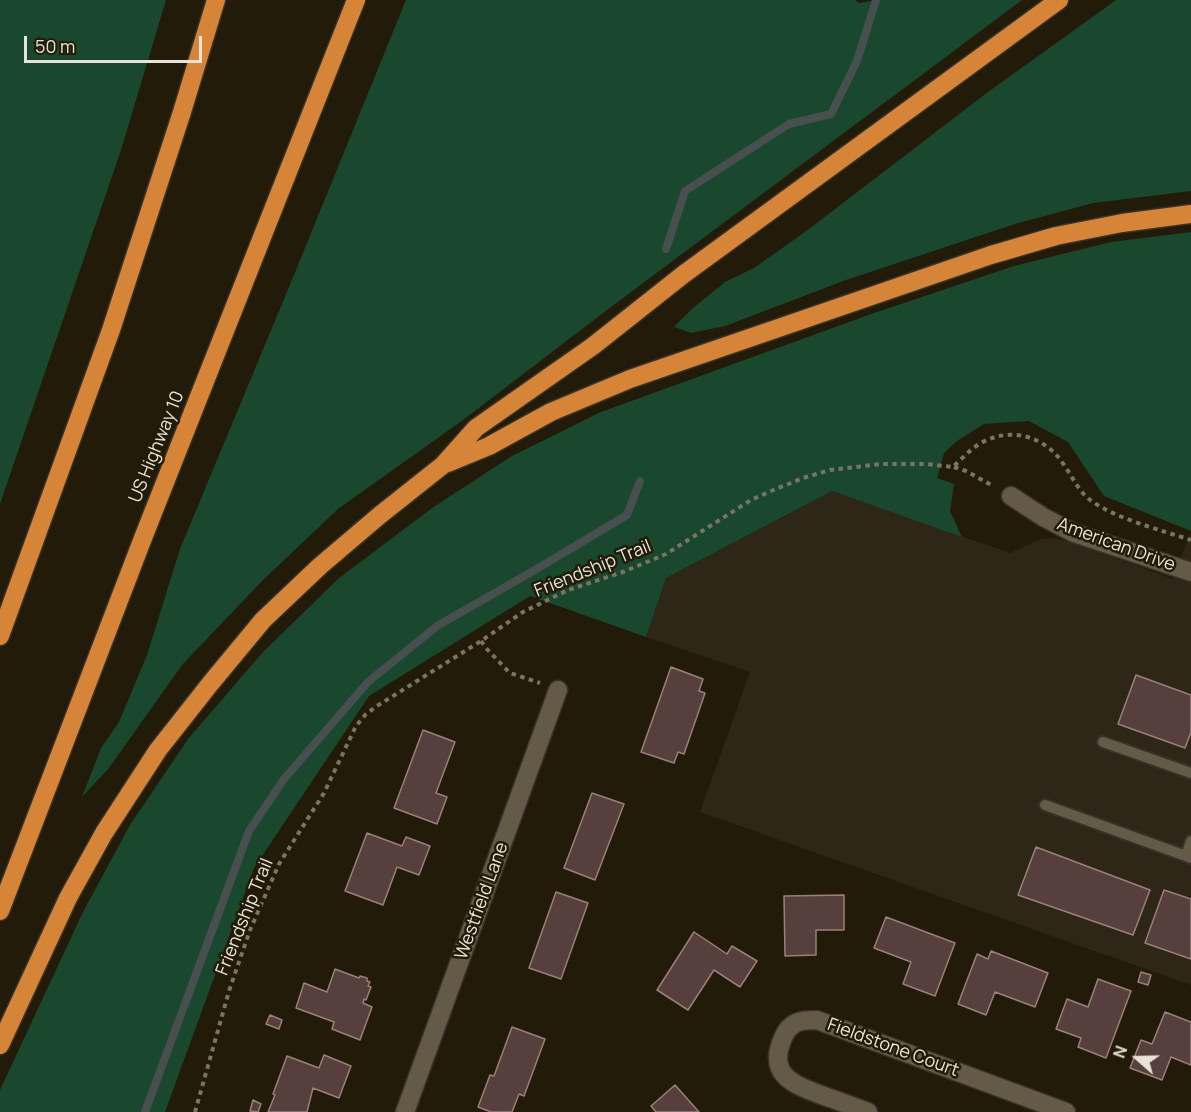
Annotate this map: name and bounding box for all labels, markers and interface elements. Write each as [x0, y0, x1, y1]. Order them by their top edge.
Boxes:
scale bar [27, 24, 206, 62]
text: 50 m [35, 34, 75, 58]
street label: US Highway 10 [125, 388, 189, 506]
street label: American Drive [1054, 514, 1178, 576]
street label: Friendship Trail [531, 536, 655, 602]
street label: Westfield Lane [451, 839, 513, 963]
street label: Friendship Trail [212, 855, 278, 979]
street label: Fieldstone Court [824, 1014, 962, 1082]
north arrow [1107, 1028, 1167, 1088]
text: N [1108, 1043, 1132, 1061]

